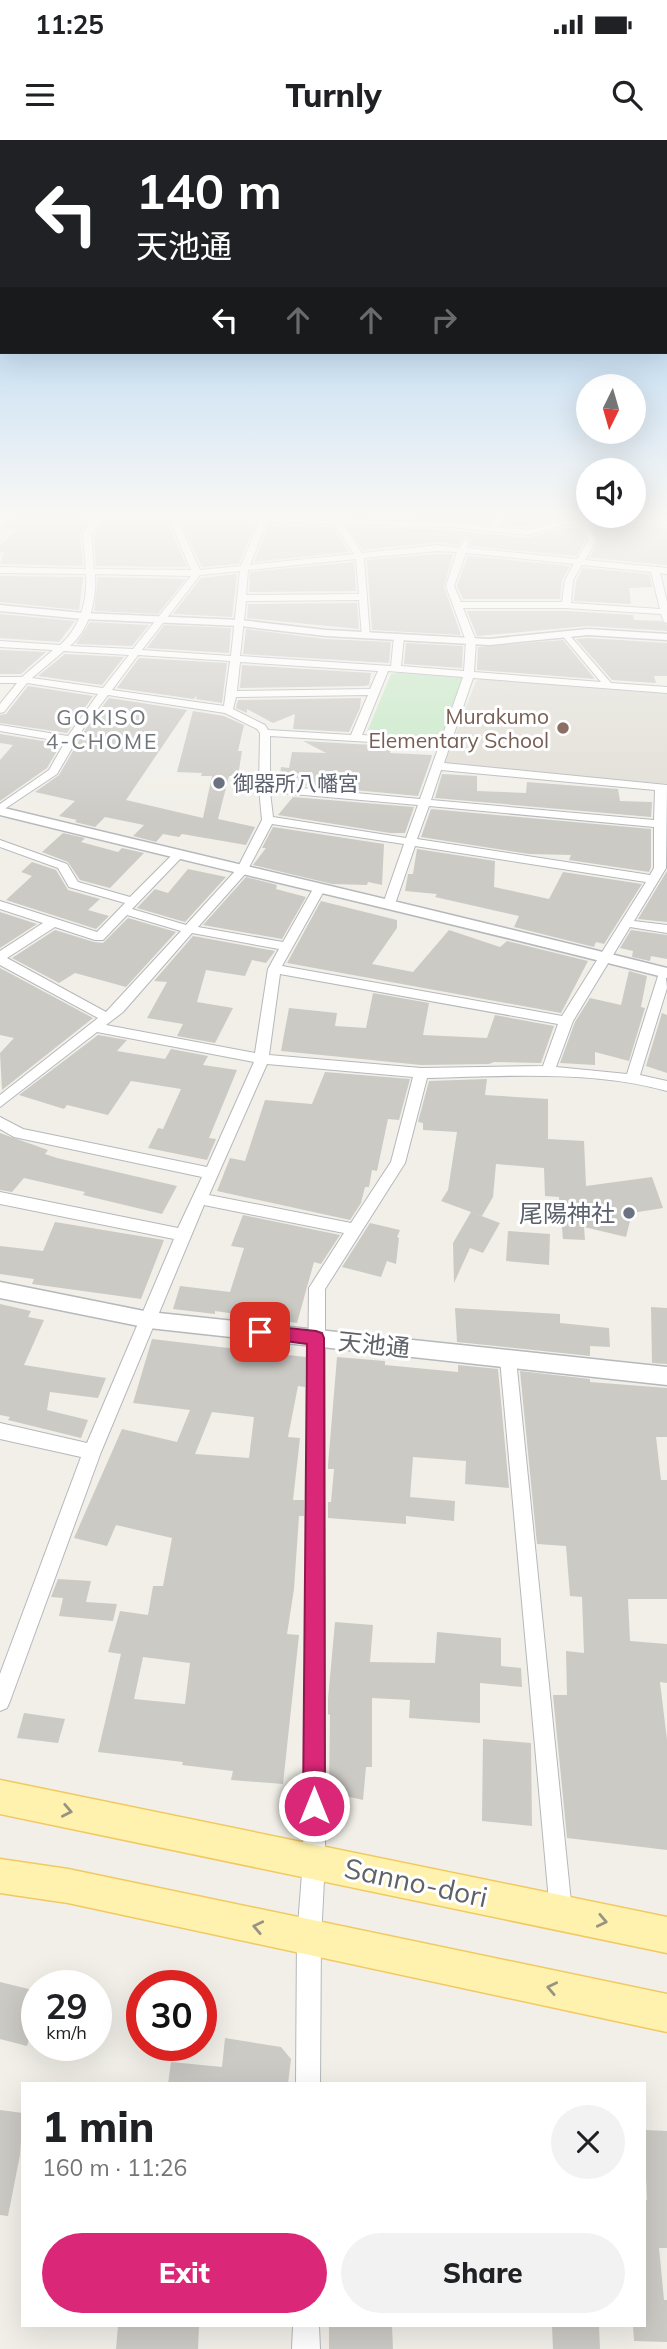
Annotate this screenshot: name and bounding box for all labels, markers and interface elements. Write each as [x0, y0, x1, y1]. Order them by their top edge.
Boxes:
text: 11:25 [35, 8, 104, 41]
text: Turnly [285, 75, 382, 115]
icon: menu [21, 76, 59, 114]
icon: search [608, 76, 646, 114]
text: 140 m [136, 160, 282, 221]
icon: left [21, 168, 112, 259]
text: 天池通 [136, 226, 232, 266]
icon: left [206, 301, 244, 339]
icon: ahead [279, 301, 317, 339]
icon: ahead [352, 301, 390, 339]
icon: right [425, 301, 463, 339]
north arrow [576, 374, 646, 444]
map controls [576, 374, 646, 528]
button: sound [576, 458, 646, 528]
place label: Murakumo Elementary School [368, 703, 549, 753]
district label: GOKISO 4-CHOME [46, 704, 158, 754]
marker: Murakumo Elementary School [555, 720, 571, 736]
place label: 御器所八幡宮 [233, 770, 359, 796]
marker: 御器所八幡宮 [211, 775, 227, 791]
place label: 尾陽神社 [519, 1198, 615, 1228]
marker: 尾陽神社 [621, 1205, 637, 1221]
pin [230, 1302, 290, 1362]
icon: arrive [241, 1313, 279, 1351]
street label: 天池通 [337, 1325, 411, 1363]
position arrow [277, 1769, 351, 1843]
one-way arrow [61, 1802, 73, 1817]
street label: Sanno-dori [341, 1850, 491, 1914]
one-way arrow [596, 1913, 608, 1927]
one-way arrow [252, 1920, 264, 1935]
speed limit sign: 30 [126, 1970, 217, 2061]
one-way arrow [546, 1982, 558, 1997]
text: 29 [45, 1984, 88, 2028]
text: km/h [46, 2021, 87, 2044]
text: 1 min [42, 2100, 155, 2153]
button: close [551, 2105, 625, 2179]
text: 160 m · 11:26 [42, 2153, 187, 2182]
button: Exit [42, 2233, 327, 2313]
button: Share [341, 2233, 625, 2313]

